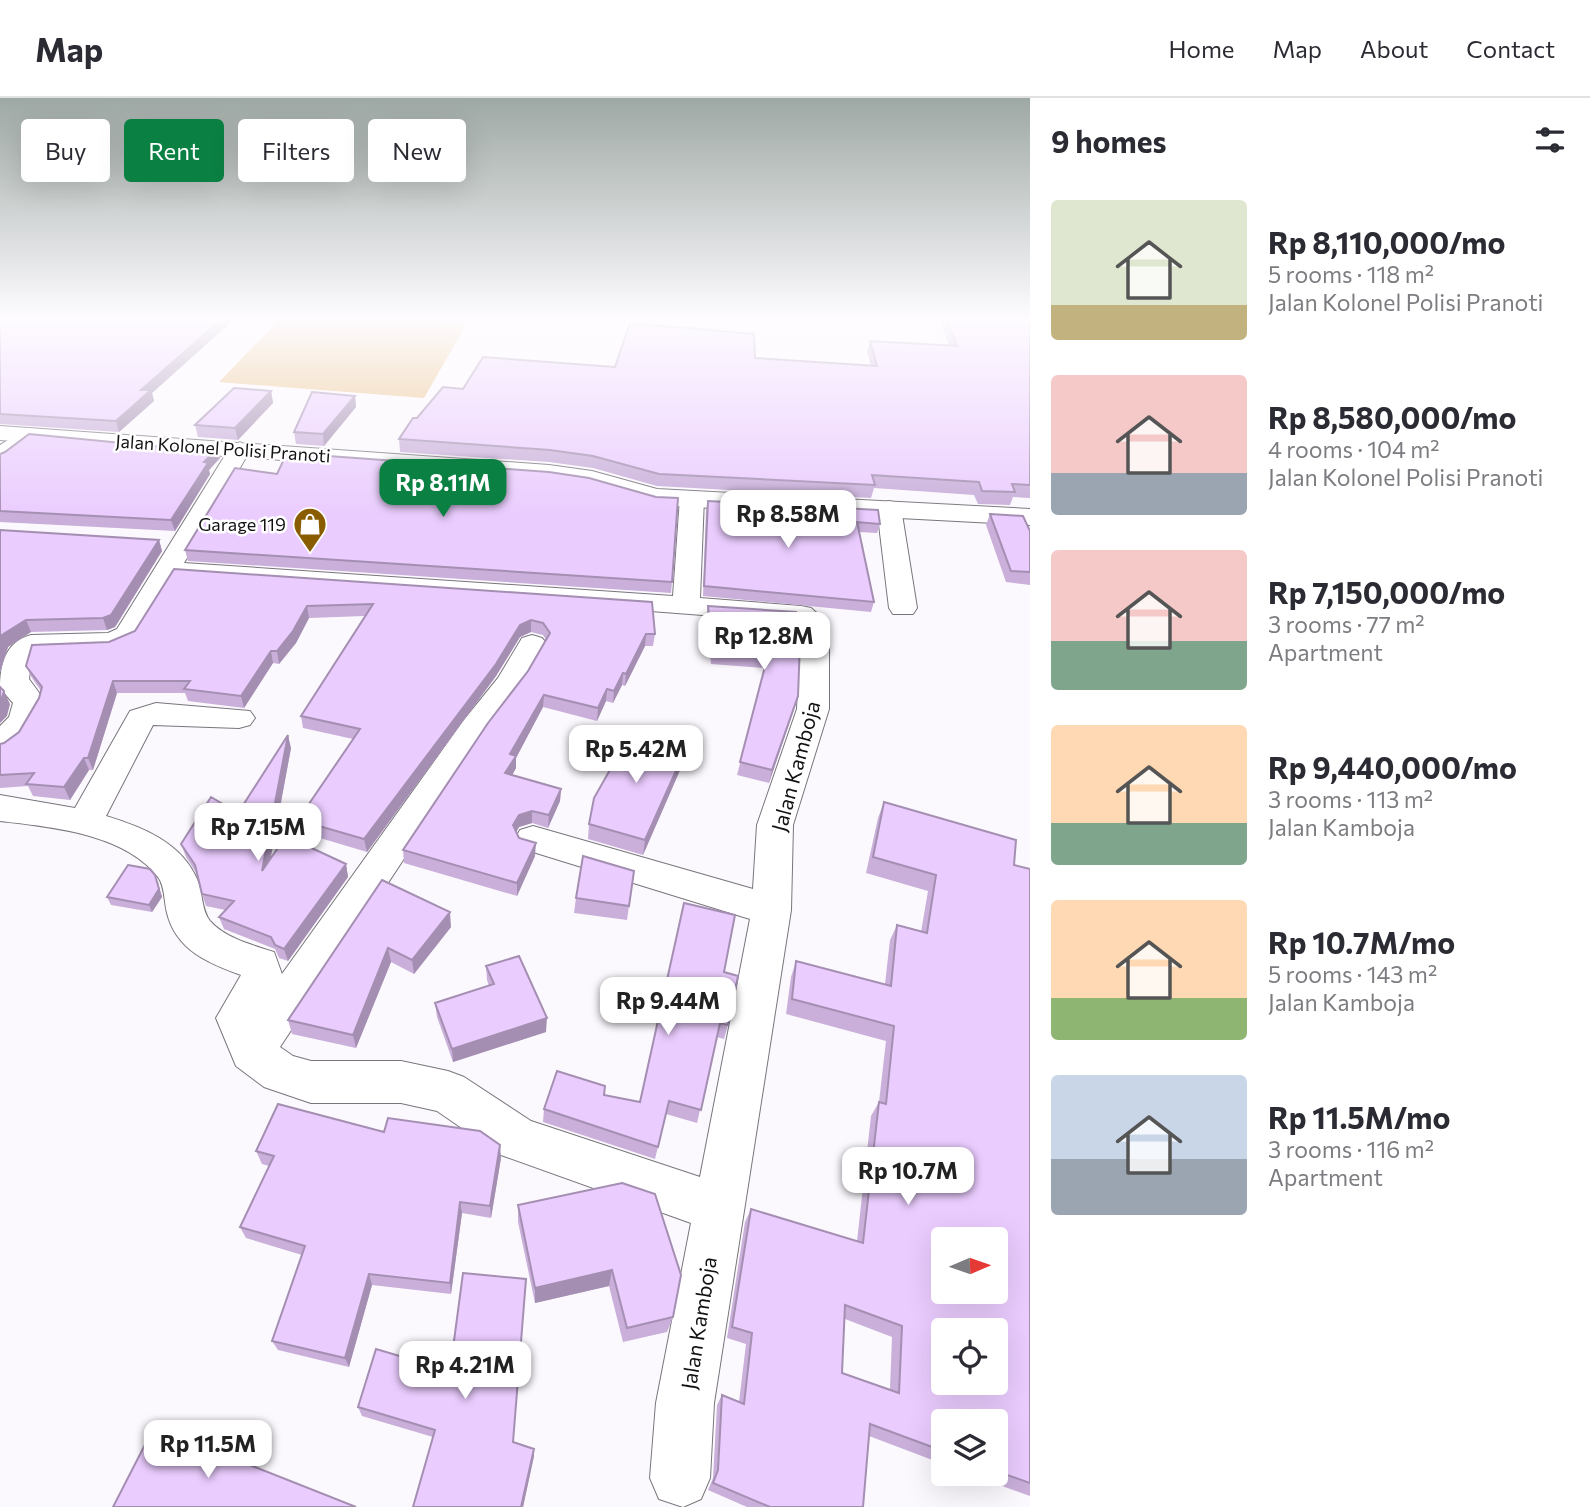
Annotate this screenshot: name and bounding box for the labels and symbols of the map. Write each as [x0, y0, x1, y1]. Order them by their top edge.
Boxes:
street label: Jalan Kolonel Polisi Pranoti [115, 430, 331, 466]
pin: Rp 8.11M [371, 460, 515, 519]
pin: Rp 8.58M [716, 490, 860, 550]
shop icon: Garage 119 [291, 505, 329, 554]
place label: Garage 119 [198, 513, 286, 535]
pin: Rp 12.8M [692, 612, 836, 672]
street label: Jalan Kamboja [766, 698, 824, 834]
pin: Rp 5.42M [564, 726, 708, 785]
pin: Rp 7.15M [186, 804, 330, 863]
pin: Rp 9.44M [596, 978, 740, 1037]
pin: Rp 10.7M [836, 1148, 980, 1207]
north arrow [931, 1227, 1008, 1304]
street label: Jalan Kamboja [675, 1255, 721, 1391]
pin: Rp 4.21M [393, 1342, 537, 1401]
pin: Rp 11.5M [136, 1420, 280, 1480]

